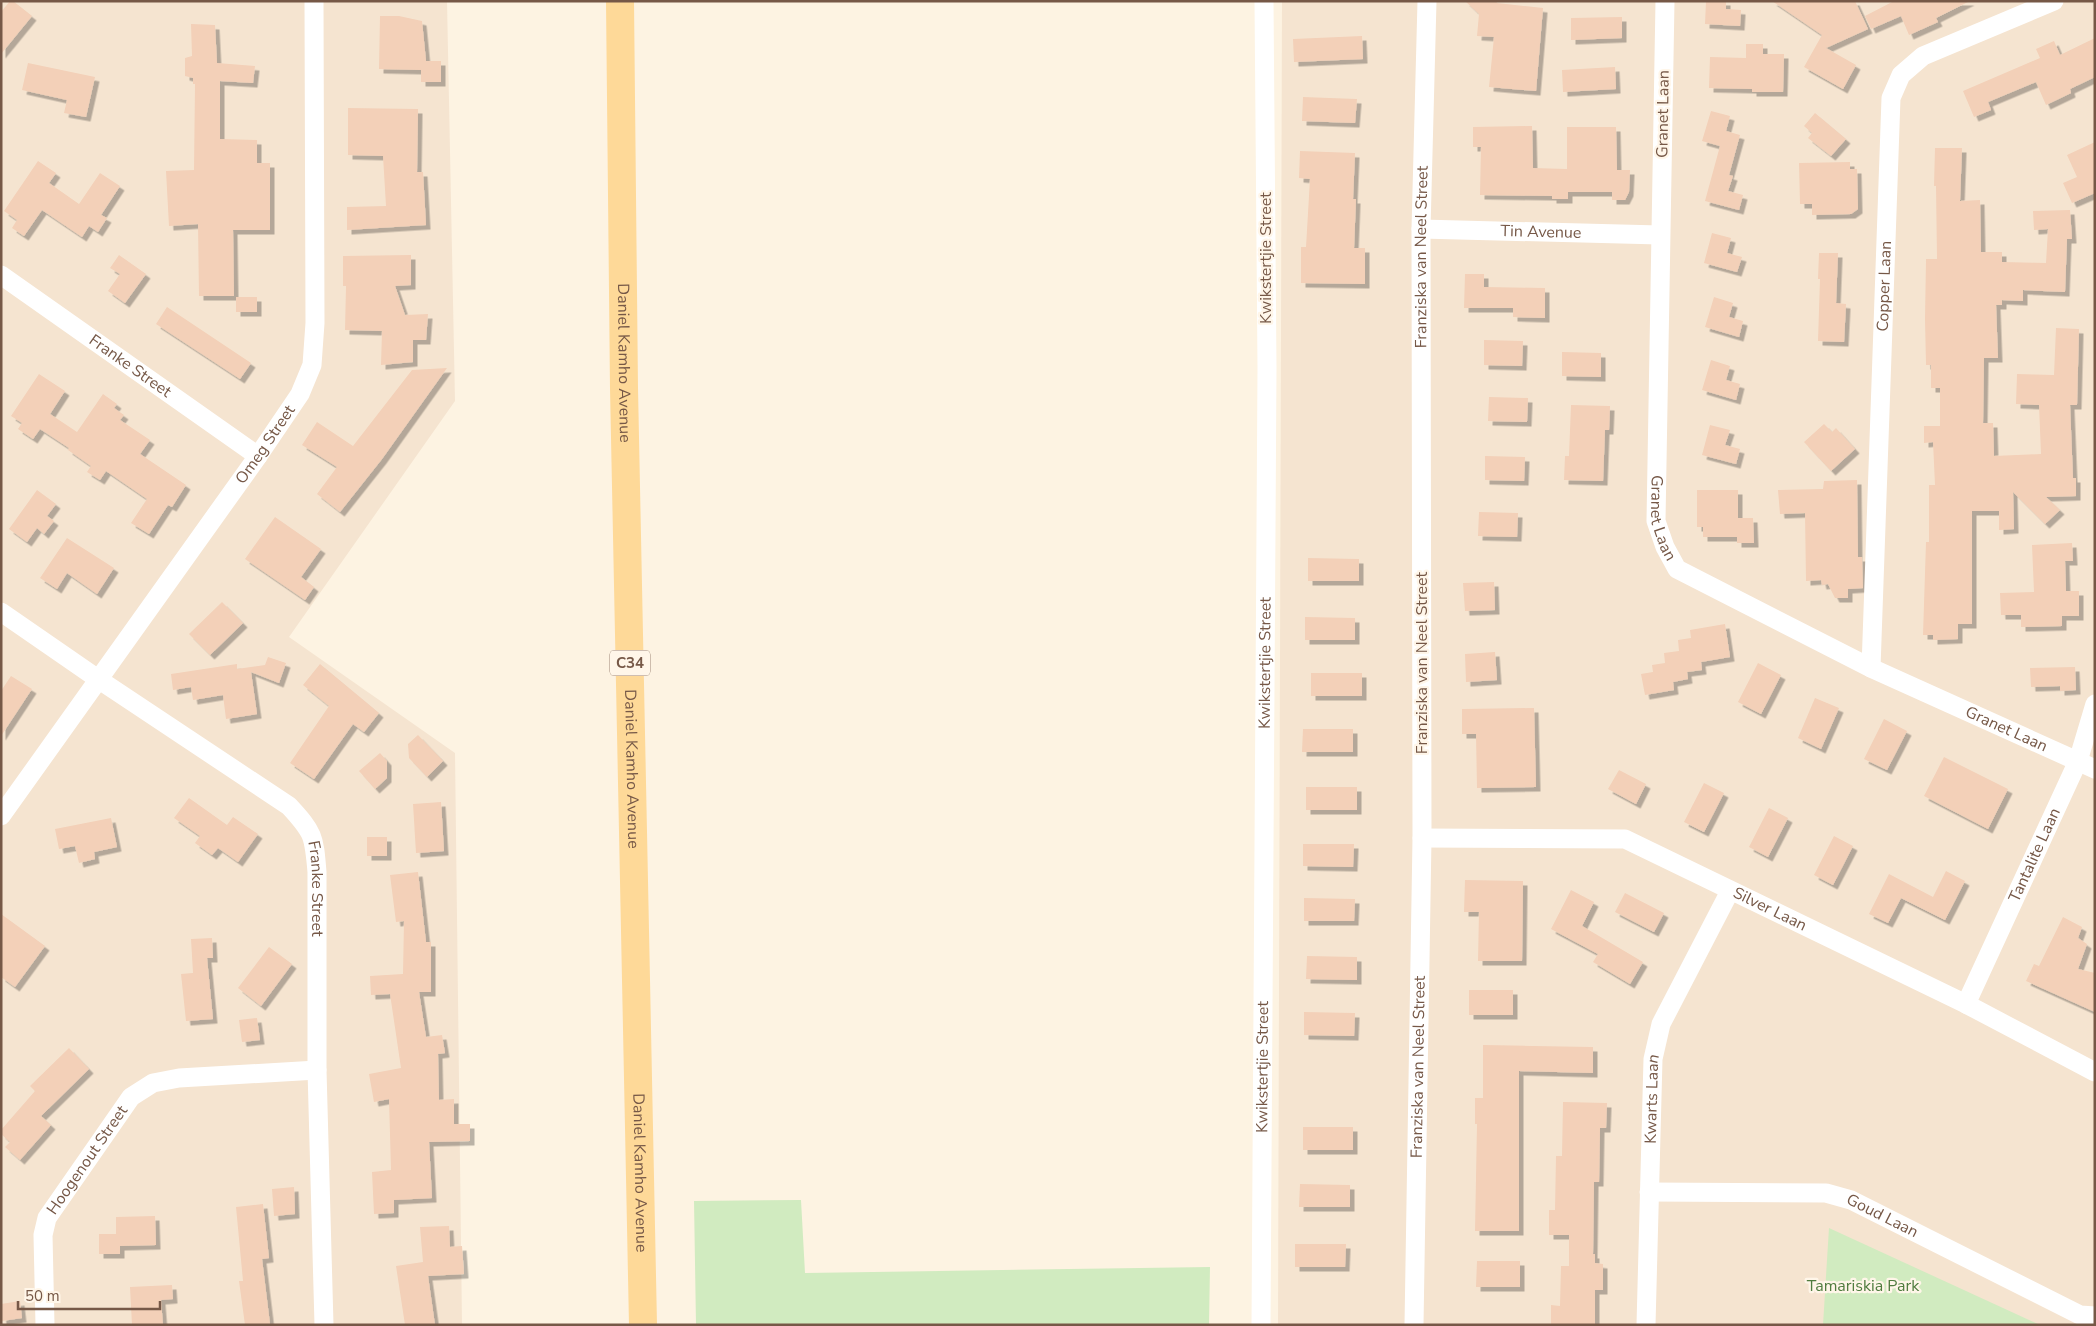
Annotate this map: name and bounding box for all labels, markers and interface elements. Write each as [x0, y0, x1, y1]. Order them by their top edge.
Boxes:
street label: Granet Laan [1651, 70, 1675, 158]
street label: Franziska van Neel Street [1410, 165, 1434, 348]
street label: Kwikstertjie Street [1255, 192, 1277, 324]
street label: Tin Avenue [1500, 220, 1582, 244]
street label: Copper Laan [1872, 240, 1897, 332]
street label: Daniel Kamho Avenue [612, 283, 636, 443]
street label: Franke Street [85, 329, 176, 403]
street label: Omeg Street [230, 400, 301, 489]
street label: Granet Laan [1645, 475, 1682, 565]
street label: Franziska van Neel Street [1411, 571, 1433, 754]
street label: Kwikstertjie Street [1254, 597, 1277, 729]
road number: C34 [610, 650, 650, 676]
street label: Daniel Kamho Avenue [619, 689, 644, 849]
street label: Granet Laan [1962, 701, 2051, 757]
street label: Tantalite Laan [2003, 804, 2066, 906]
street label: Franke Street [302, 839, 328, 937]
street label: Silver Laan [1729, 882, 1810, 936]
street label: Franziska van Neel Street [1406, 975, 1431, 1158]
street label: Kwikstertjie Street [1251, 1001, 1274, 1133]
street label: Kwarts Laan [1640, 1052, 1665, 1144]
street label: Daniel Kamho Avenue [627, 1093, 653, 1253]
street label: Hoogenout Street [42, 1101, 133, 1219]
street label: Goud Laan [1843, 1188, 1922, 1243]
park label: Tamariskia Park [1807, 1275, 1920, 1297]
scale bar [18, 1278, 160, 1310]
text: 50 m [25, 1286, 60, 1306]

